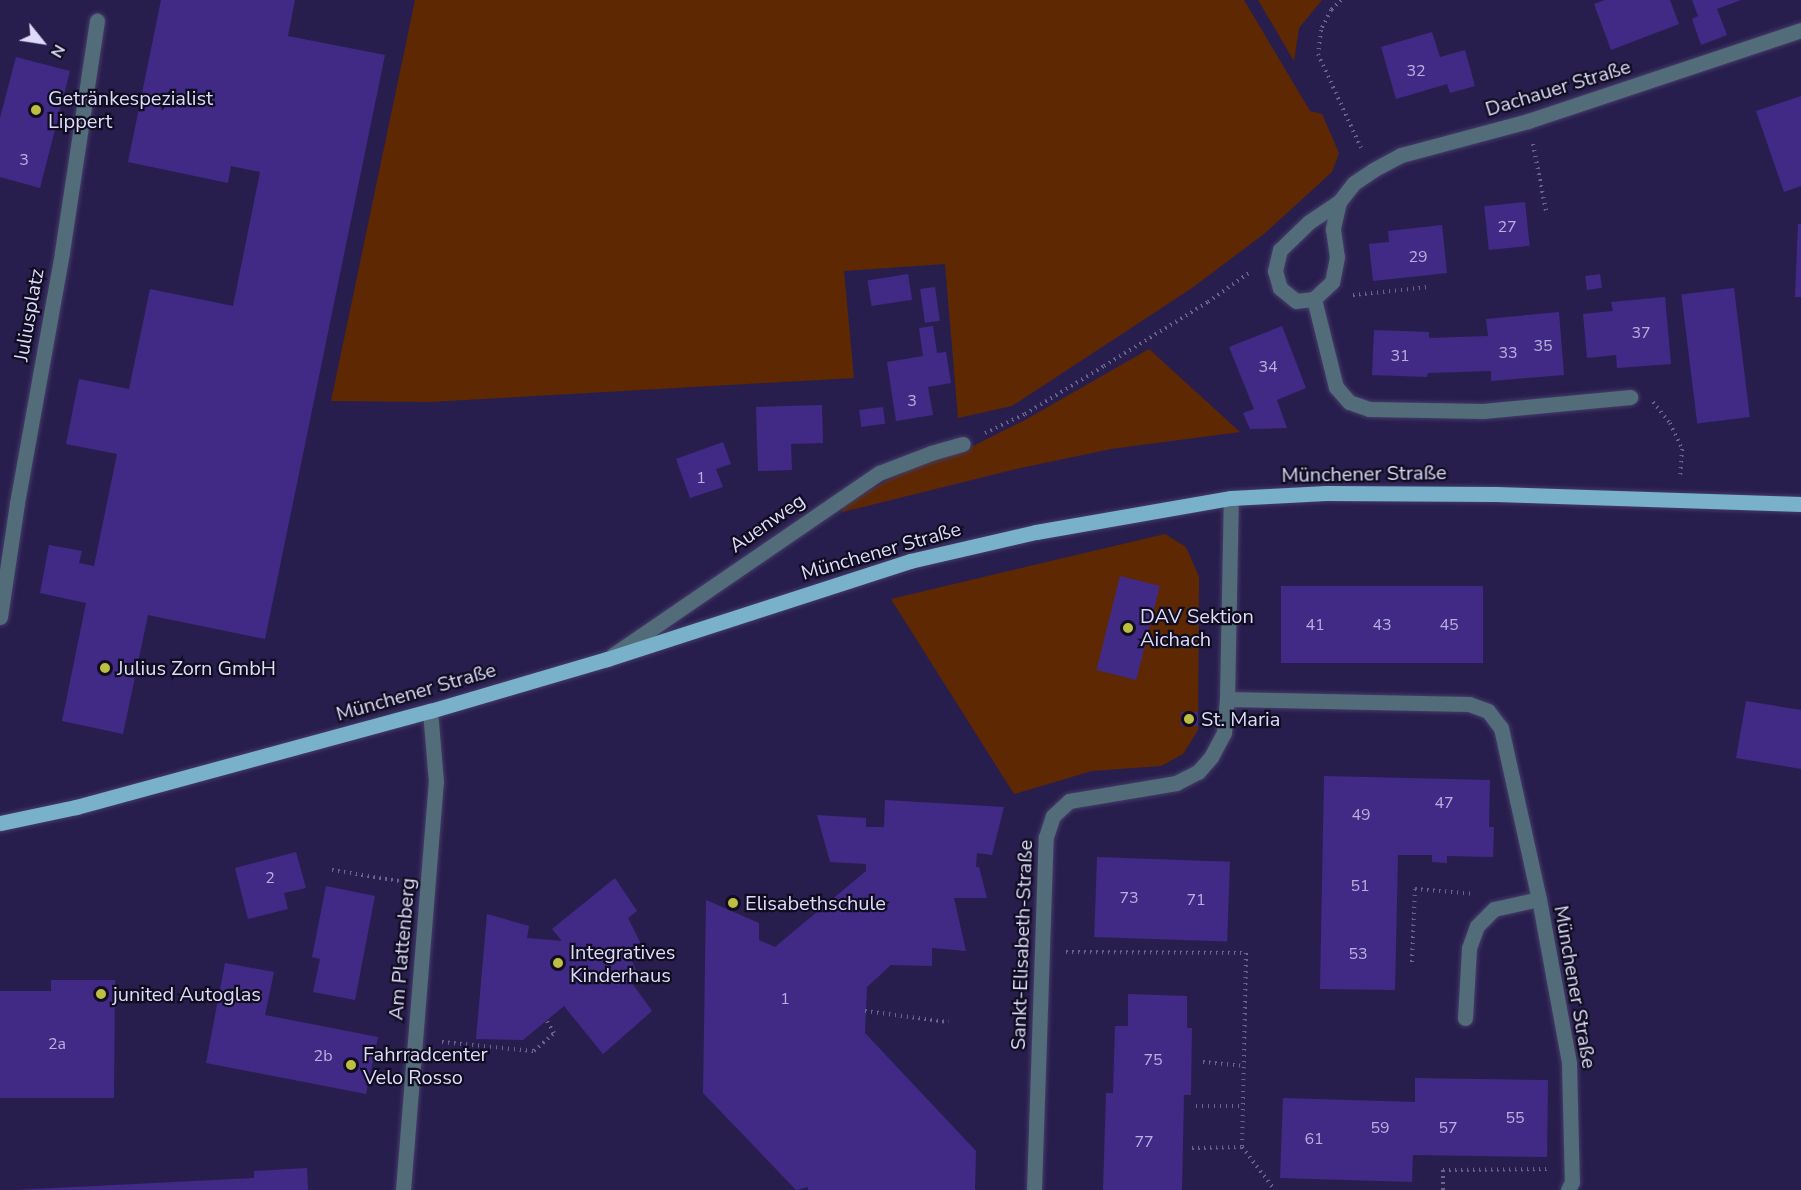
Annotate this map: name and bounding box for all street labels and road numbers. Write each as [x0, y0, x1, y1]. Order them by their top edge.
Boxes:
street label: Dachauer Straße [1482, 54, 1634, 122]
street label: Juliusplatz [9, 267, 49, 363]
street label: Münchener Straße [1281, 461, 1447, 487]
street label: Auenweg [725, 488, 809, 558]
street label: Münchener Straße [798, 517, 964, 585]
street label: Münchener Straße [333, 658, 499, 726]
street label: Sankt-Elisabeth-Straße [1006, 839, 1038, 1051]
street label: Am Plattenberg [384, 877, 420, 1021]
street label: Münchener Straße [1549, 904, 1601, 1070]

